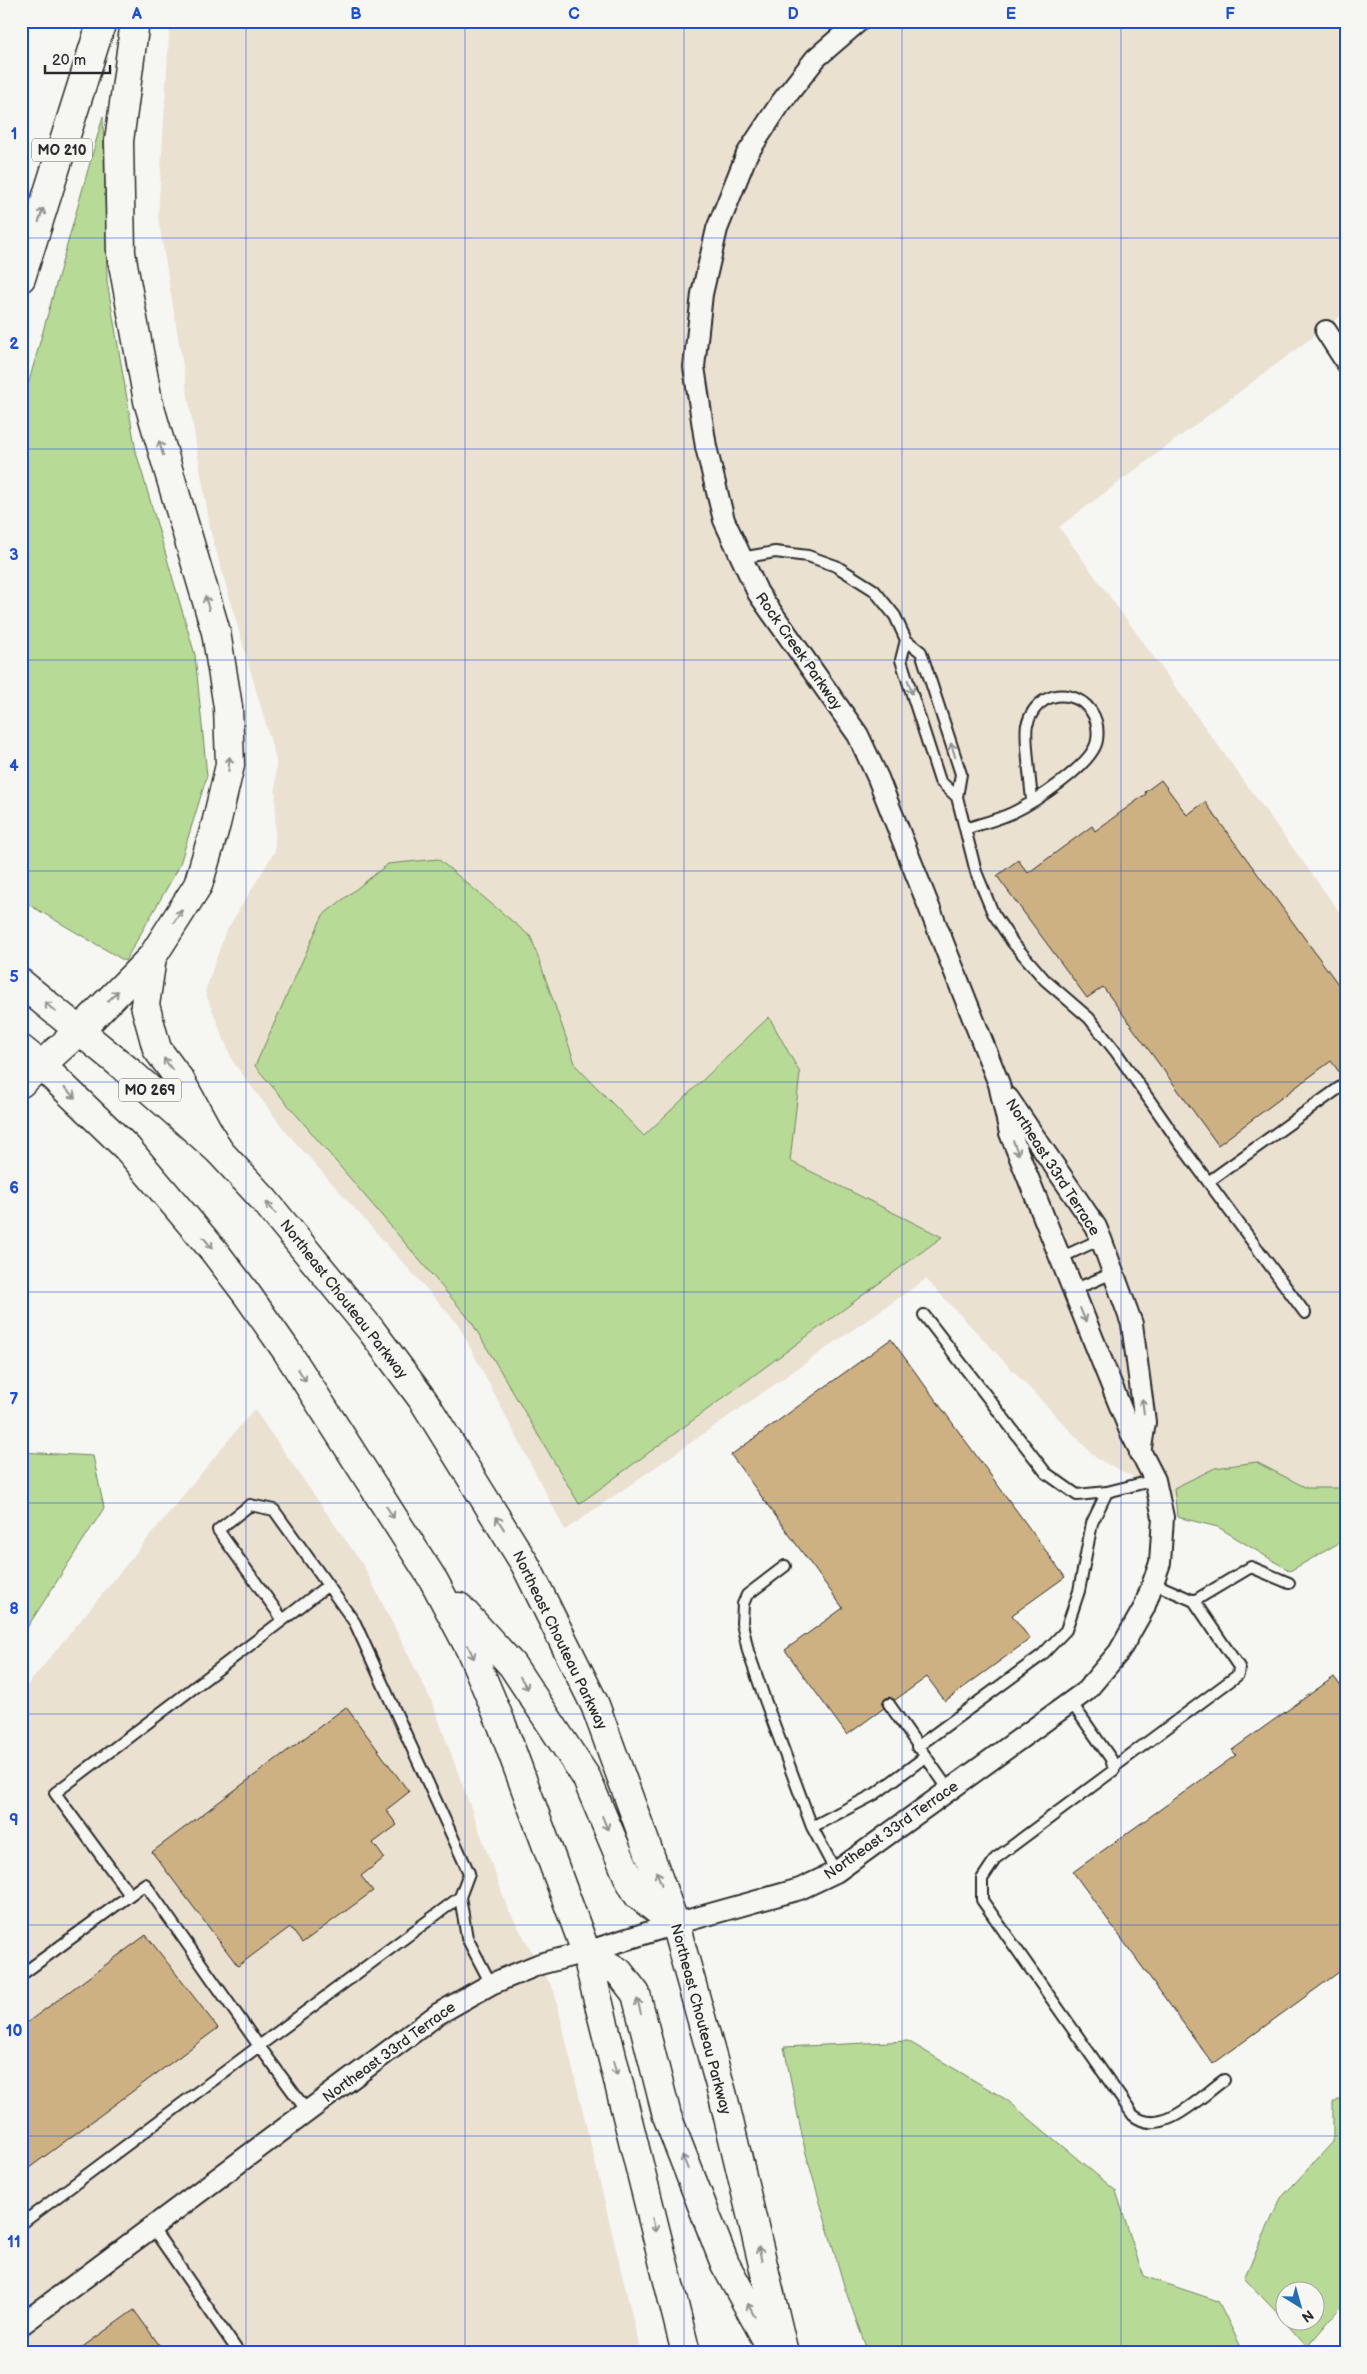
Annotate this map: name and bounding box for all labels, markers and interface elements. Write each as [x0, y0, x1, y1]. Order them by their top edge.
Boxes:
text: A [131, 5, 142, 24]
text: B [350, 5, 362, 24]
text: C [568, 5, 580, 24]
text: D [787, 5, 799, 24]
text: E [1006, 5, 1016, 24]
text: F [1225, 5, 1235, 24]
scale bar [45, 42, 110, 74]
text: 20 m [52, 51, 86, 70]
text: 1 [11, 125, 17, 144]
road number: MO 210 [32, 138, 92, 162]
one-way arrow [37, 207, 47, 223]
text: 2 [9, 335, 19, 354]
one-way arrow [156, 440, 166, 456]
text: 3 [9, 546, 19, 565]
street label: Rock Creek Parkway [751, 589, 846, 714]
one-way arrow [202, 596, 212, 612]
one-way arrow [906, 679, 915, 695]
one-way arrow [948, 742, 957, 758]
one-way arrow [224, 756, 233, 772]
text: 4 [9, 757, 19, 776]
one-way arrow [173, 910, 183, 924]
text: 5 [9, 968, 19, 987]
one-way arrow [107, 990, 119, 1003]
one-way arrow [44, 1002, 57, 1013]
one-way arrow [163, 1057, 173, 1071]
road number: MO 269 [119, 1078, 181, 1102]
one-way arrow [64, 1087, 77, 1099]
street label: Northeast 33rd Terrace [1001, 1095, 1104, 1240]
one-way arrow [1012, 1140, 1021, 1155]
text: 6 [9, 1179, 19, 1198]
one-way arrow [265, 1201, 276, 1214]
street label: Northeast Chouteau Parkway [276, 1216, 412, 1383]
one-way arrow [202, 1236, 213, 1249]
one-way arrow [1078, 1307, 1088, 1322]
one-way arrow [297, 1367, 307, 1381]
text: 7 [10, 1390, 19, 1409]
one-way arrow [1138, 1398, 1148, 1414]
one-way arrow [385, 1504, 395, 1518]
one-way arrow [494, 1516, 504, 1530]
street label: Northeast Chouteau Parkway [508, 1548, 611, 1733]
text: 8 [9, 1600, 19, 1619]
one-way arrow [467, 1644, 476, 1659]
one-way arrow [519, 1675, 529, 1689]
street label: Northeast 33rd Terrace [820, 1777, 962, 1884]
text: 9 [9, 1811, 19, 1830]
one-way arrow [601, 1815, 611, 1830]
one-way arrow [654, 1870, 663, 1886]
street label: Northeast Chouteau Parkway [666, 1922, 735, 2117]
street label: Northeast 33rd Terrace [319, 1998, 460, 2107]
one-way arrow [634, 1999, 643, 2015]
text: 10 [6, 2022, 22, 2041]
one-way arrow [611, 2059, 620, 2075]
one-way arrow [680, 2155, 689, 2170]
one-way arrow [650, 2217, 659, 2233]
text: 11 [7, 2233, 21, 2252]
one-way arrow [755, 2247, 764, 2263]
north arrow [1274, 2282, 1324, 2332]
one-way arrow [745, 2303, 755, 2318]
text: N [1298, 2306, 1317, 2326]

